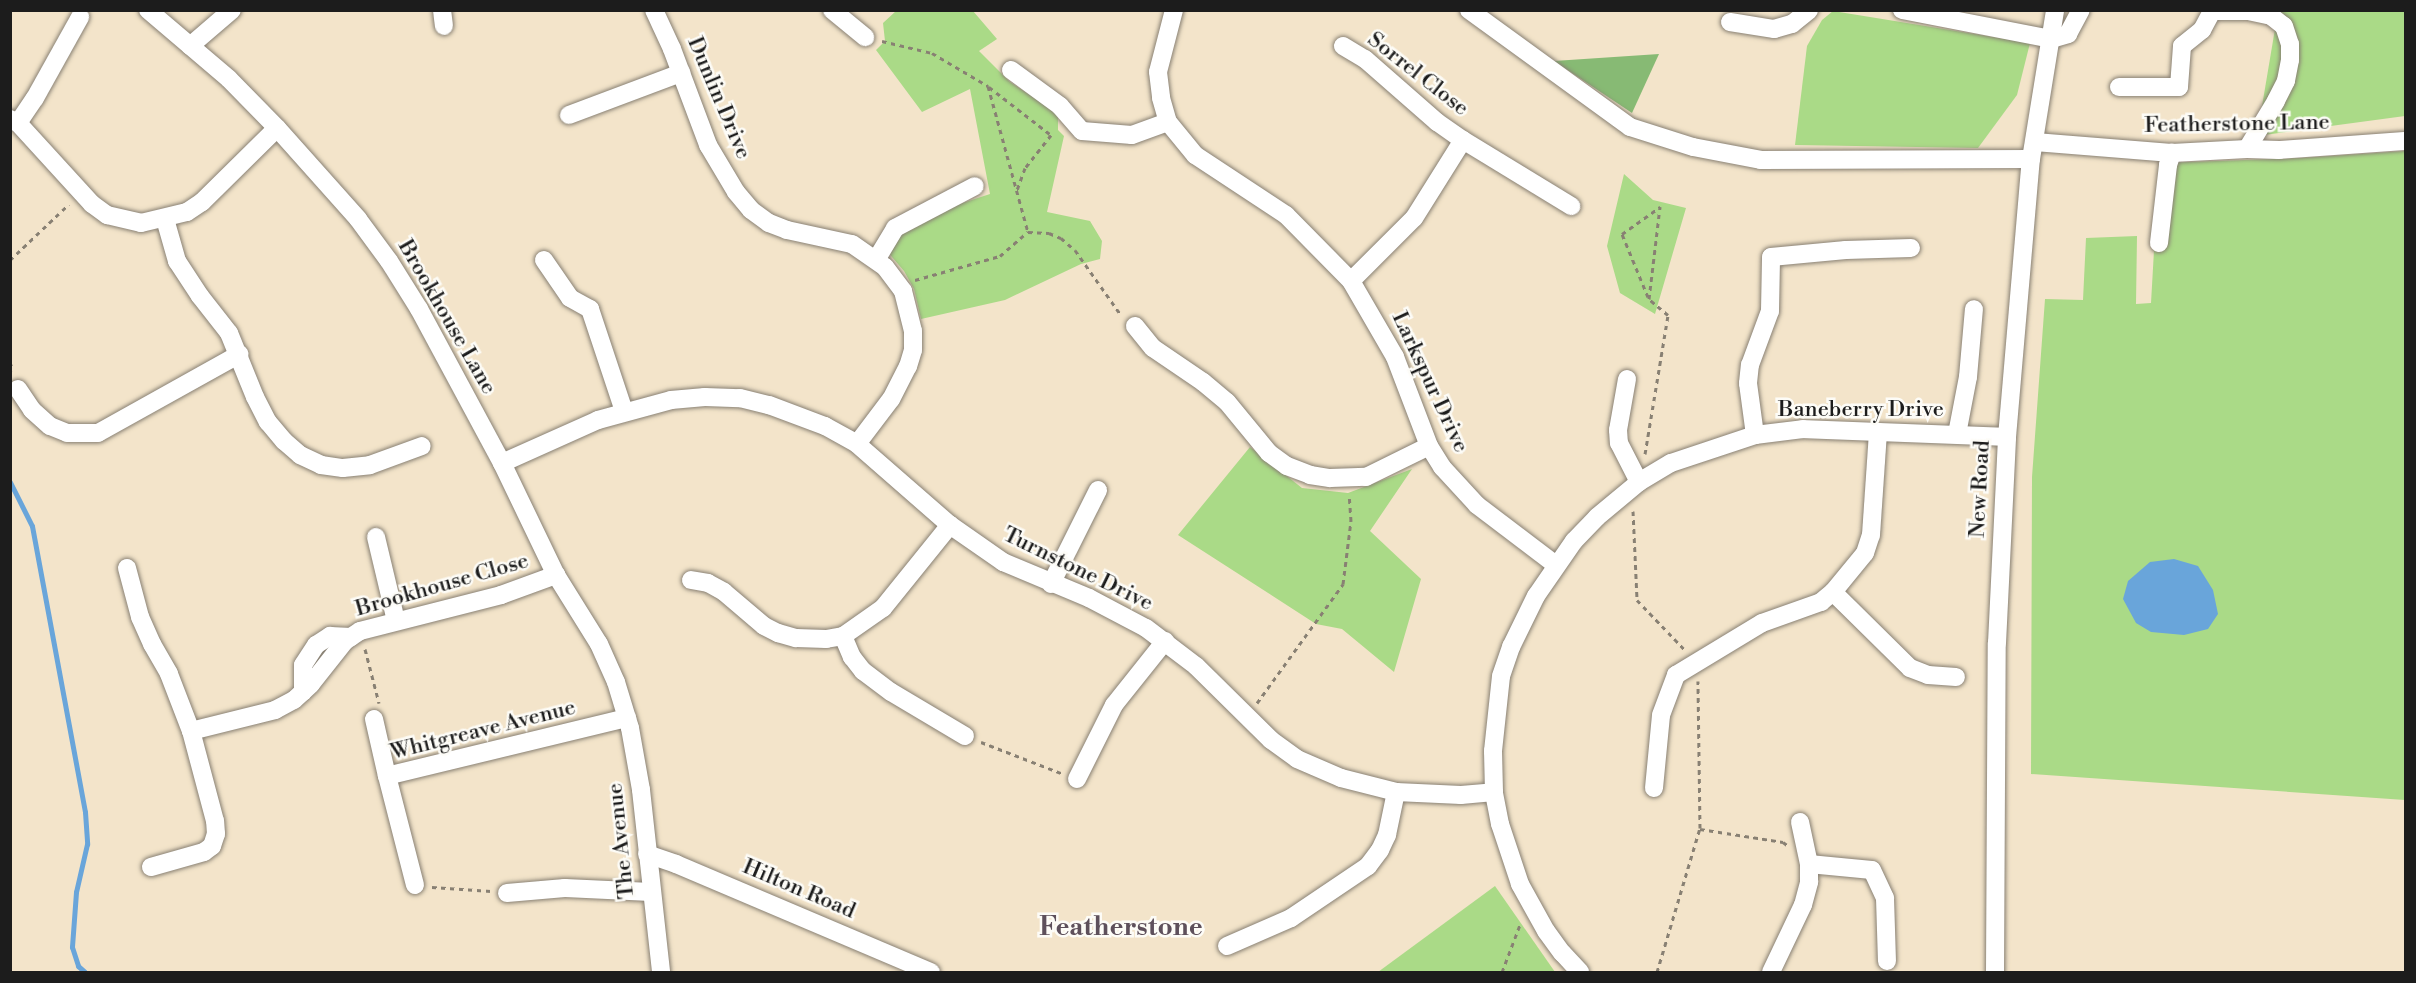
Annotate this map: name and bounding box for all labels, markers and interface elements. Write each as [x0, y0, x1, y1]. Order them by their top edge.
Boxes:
street label: Sorrel Close [1362, 26, 1474, 122]
street label: Dunlin Drive [681, 33, 757, 163]
street label: Featherstone Lane [2144, 109, 2330, 139]
street label: Brookhouse Lane [392, 235, 502, 399]
street label: Larkspur Drive [1386, 307, 1474, 457]
street label: Baneberry Drive [1778, 397, 1944, 423]
street label: New Road [1964, 439, 1996, 539]
street label: Turnstone Drive [999, 521, 1157, 617]
street label: Brookhouse Close [352, 548, 532, 622]
street label: Whitgreave Avenue [388, 694, 578, 766]
street label: The Avenue [602, 782, 640, 900]
street label: Hilton Road [739, 853, 859, 925]
district label: Featherstone [1039, 912, 1203, 944]

